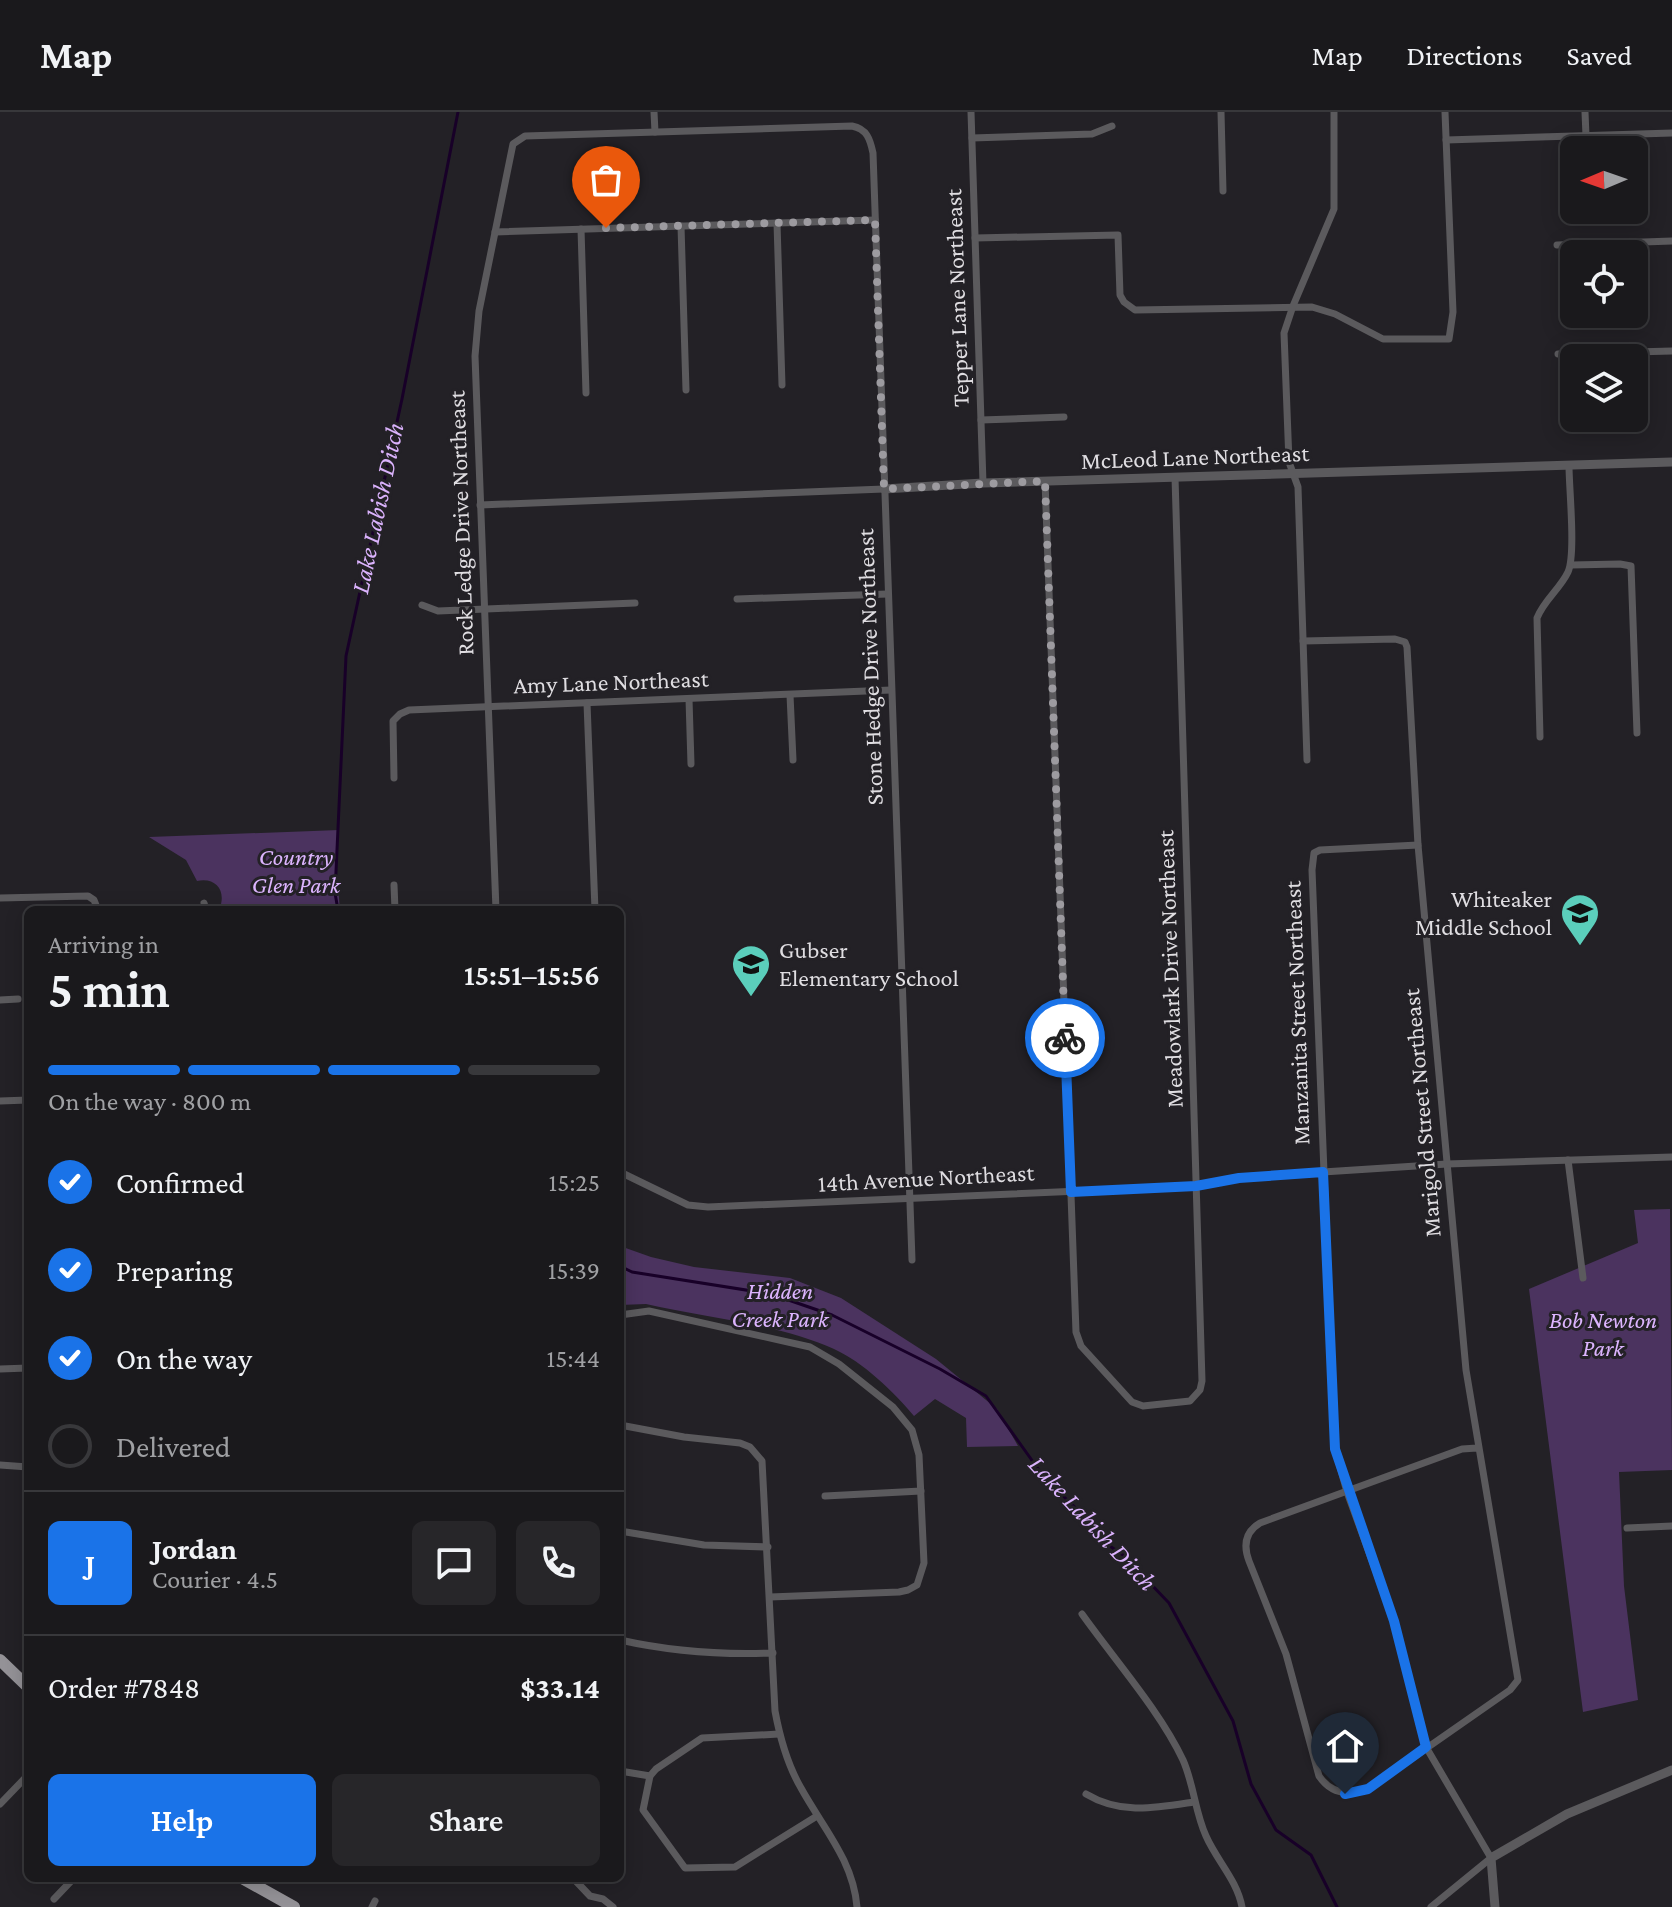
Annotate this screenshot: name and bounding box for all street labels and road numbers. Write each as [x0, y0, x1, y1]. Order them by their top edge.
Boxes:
street label: Tepper Lane Northeast [939, 187, 974, 408]
street label: Rock Ledge Drive Northeast [442, 389, 479, 656]
street label: McLeod Lane Northeast [1080, 439, 1311, 474]
street label: Stone Hedge Drive Northeast [851, 527, 888, 806]
street label: Amy Lane Northeast [513, 665, 710, 698]
street label: Meadowlark Drive Northeast [1151, 829, 1188, 1108]
street label: Manzanita Street Northeast [1278, 879, 1315, 1146]
street label: Marigold Street Northeast [1397, 987, 1446, 1238]
street label: 14th Avenue Northeast [817, 1158, 1036, 1197]

